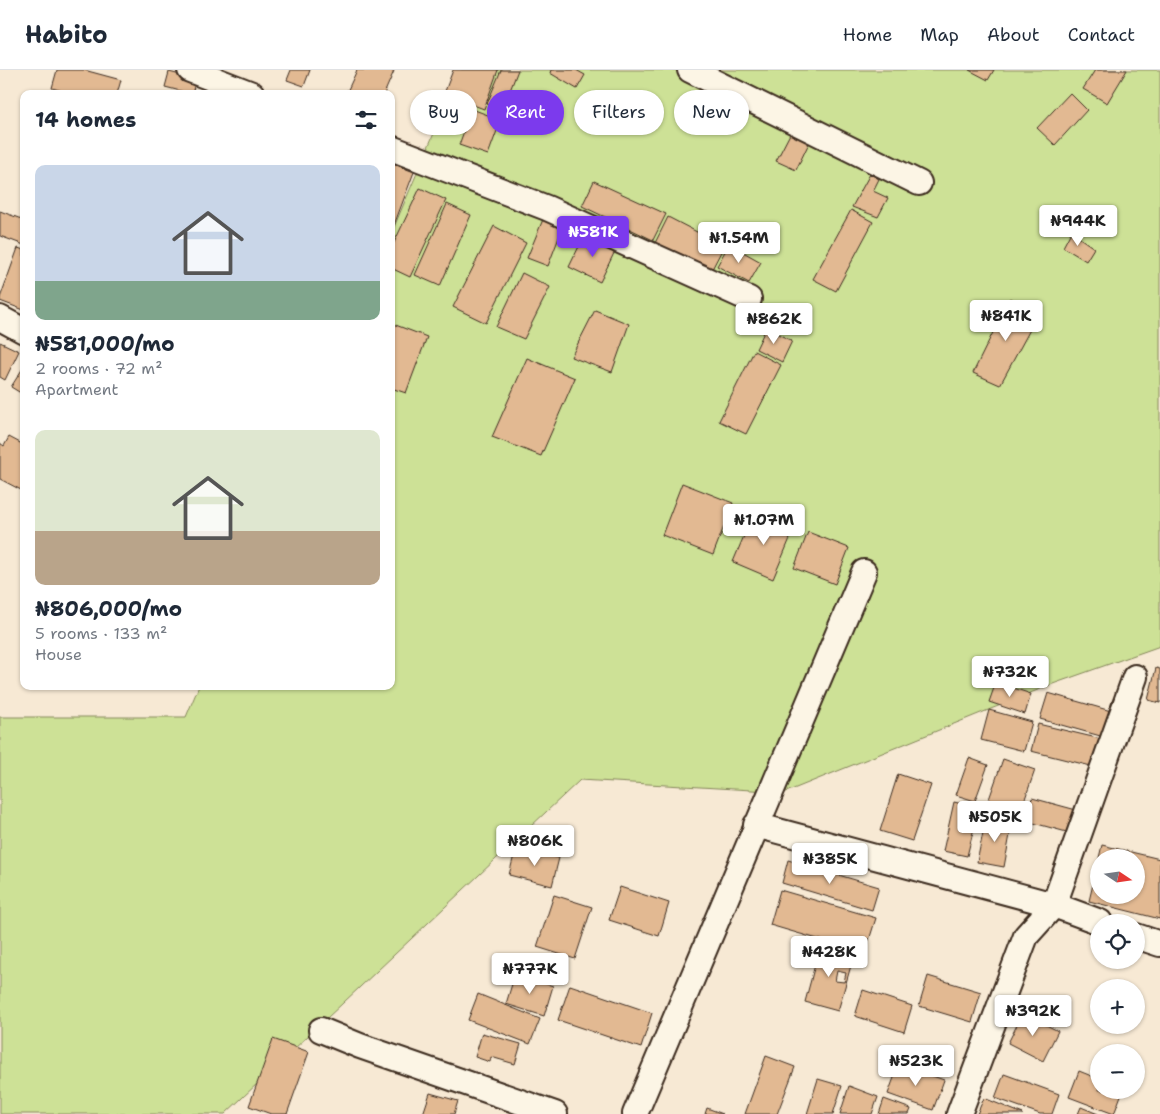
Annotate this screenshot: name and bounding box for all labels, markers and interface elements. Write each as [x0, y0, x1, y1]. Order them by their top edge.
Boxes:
text: Habito [25, 19, 108, 51]
text: Home [843, 23, 892, 47]
text: Map [920, 23, 959, 47]
text: About [987, 23, 1040, 47]
text: Contact [1068, 23, 1135, 47]
chip: Buy [410, 90, 477, 135]
chip: Rent [487, 90, 564, 135]
chip: Filters [574, 90, 664, 135]
chip: New [674, 90, 749, 135]
text: 14 homes [35, 106, 136, 134]
icon: filters [352, 106, 380, 134]
icon: home [163, 198, 253, 288]
pin: ₦944K [1043, 204, 1113, 247]
text: ₦944K [1050, 210, 1106, 231]
pin: ₦581K [558, 216, 628, 258]
text: ₦581K [568, 221, 618, 242]
pin: ₦1.54M [698, 222, 780, 264]
text: ₦1.54M [709, 227, 769, 248]
pin: ₦841K [971, 300, 1041, 342]
pin: ₦862K [739, 302, 809, 345]
text: ₦841K [981, 305, 1031, 326]
text: ₦862K [746, 308, 802, 329]
text: ₦581,000/mo [35, 330, 175, 358]
text: 2 rooms · 72 m² [35, 358, 163, 379]
text: Apartment [35, 379, 118, 400]
icon: home [163, 463, 253, 553]
pin: ₦1.07M [723, 504, 805, 546]
text: ₦1.07M [734, 509, 794, 530]
text: ₦806,000/mo [35, 595, 182, 623]
text: 5 rooms · 133 m² [35, 623, 167, 644]
text: House [35, 644, 82, 665]
pin: ₦732K [975, 656, 1045, 698]
text: ₦732K [983, 661, 1037, 682]
pin: ₦505K [960, 800, 1030, 843]
text: ₦505K [968, 806, 1022, 827]
pin: ₦806K [500, 824, 570, 867]
text: ₦806K [507, 830, 563, 851]
pin: ₦385K [795, 842, 865, 885]
text: ₦385K [803, 848, 857, 869]
north arrow [1090, 849, 1145, 904]
map controls [1090, 849, 1145, 1099]
button: locate [1090, 914, 1145, 969]
pin: ₦428K [794, 936, 864, 978]
text: ₦428K [802, 941, 856, 962]
pin: ₦777K [495, 952, 565, 995]
text: ₦777K [503, 958, 557, 979]
button: + [1090, 979, 1145, 1034]
pin: ₦392K [998, 994, 1068, 1037]
text: ₦392K [1006, 1000, 1060, 1021]
pin: ₦523K [881, 1044, 951, 1087]
button: − [1090, 1044, 1145, 1099]
text: ₦523K [889, 1050, 943, 1071]

